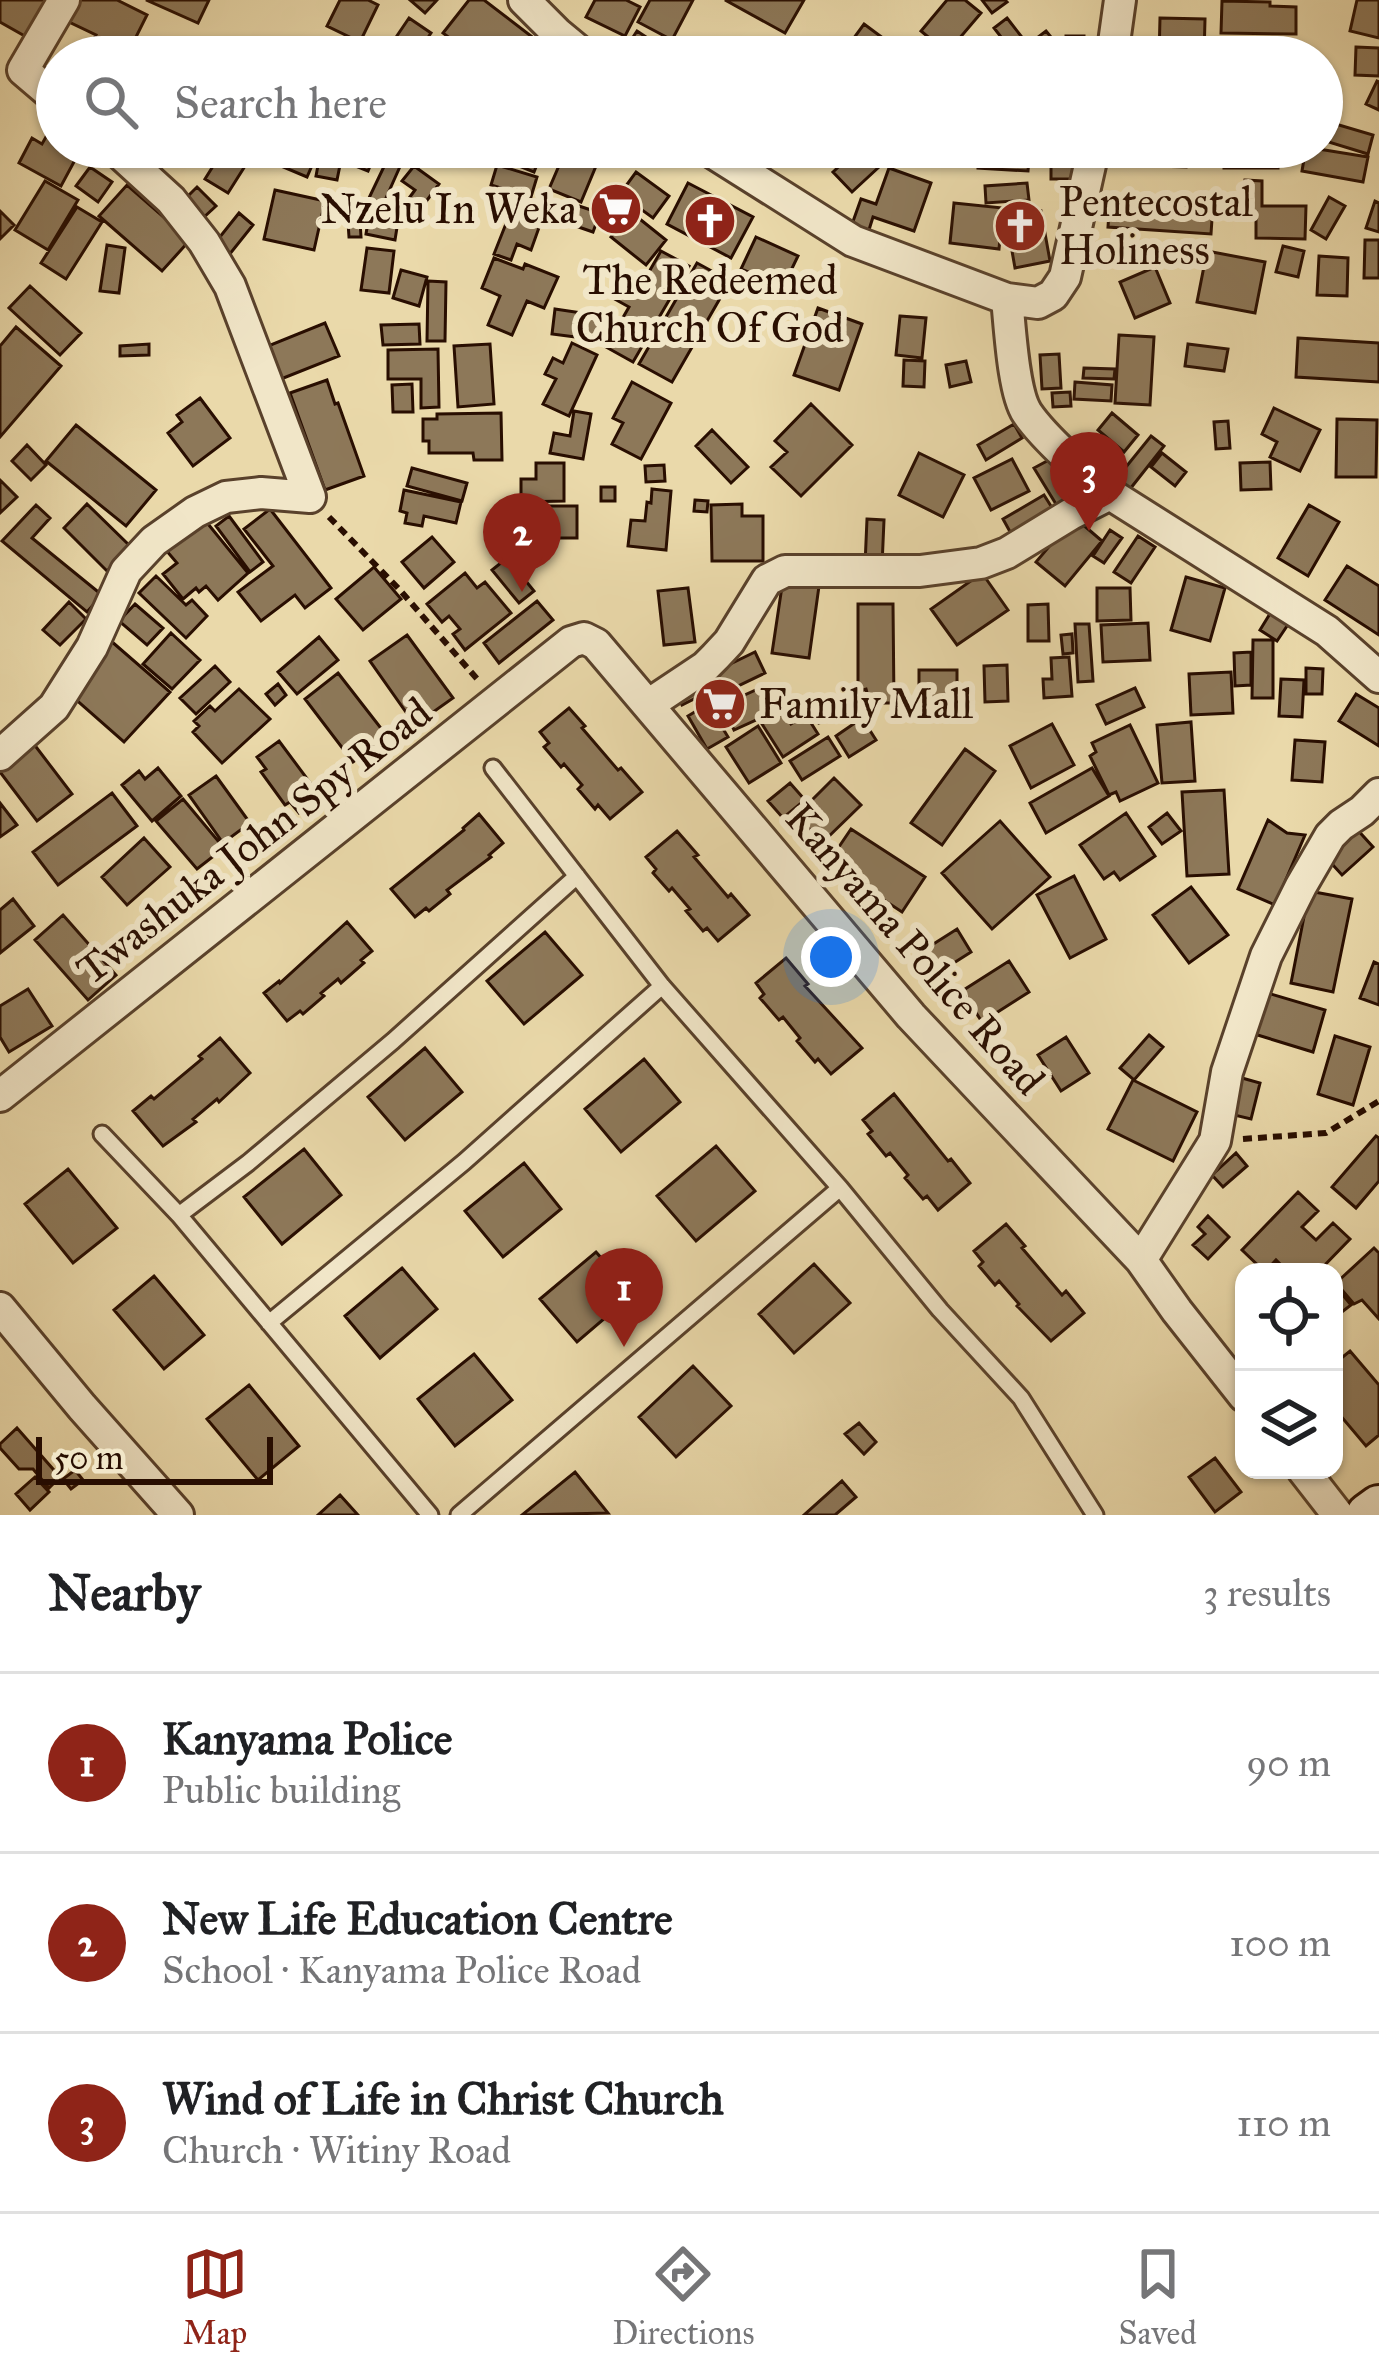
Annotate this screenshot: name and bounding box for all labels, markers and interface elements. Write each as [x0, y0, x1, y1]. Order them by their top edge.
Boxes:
search box [36, 36, 1343, 168]
icon: search [78, 69, 144, 135]
text: Search here [174, 75, 387, 130]
place label: Pentecostal Holiness [1059, 176, 1254, 276]
supermarket icon: Nzelu In Weka [588, 181, 644, 237]
place label: Nzelu In Weka [320, 183, 577, 235]
church icon: The Redeemed Church Of God [682, 193, 738, 249]
church icon: Pentecostal Holiness [992, 198, 1048, 254]
place label: The Redeemed Church Of God [576, 254, 844, 354]
pin: 3 [1050, 432, 1128, 531]
pin: 2 [483, 493, 561, 592]
supermarket icon: Family Mall [692, 676, 748, 732]
place label: Family Mall [759, 678, 974, 730]
street label: Twashuka John Spy Road [66, 686, 442, 996]
street label: Kanyama Police Road [774, 792, 1056, 1106]
your location [801, 927, 861, 987]
pin: 1 [585, 1248, 663, 1347]
map controls [1235, 1263, 1343, 1479]
button: locate [1235, 1263, 1343, 1371]
button: layers [1235, 1371, 1343, 1479]
scale bar [36, 1431, 273, 1484]
text: 50 m [54, 1438, 123, 1478]
text: Nearby [48, 1562, 200, 1624]
text: 3 results [1203, 1569, 1331, 1617]
text: Kanyama Police [162, 1711, 453, 1766]
text: 1 [79, 1739, 95, 1787]
text: 90 m [1246, 1739, 1331, 1787]
text: Public building [162, 1766, 400, 1814]
text: New Life Education Centre [162, 1891, 673, 1946]
text: 2 [77, 1919, 97, 1967]
text: 100 m [1229, 1919, 1331, 1967]
text: School · Kanyama Police Road [162, 1946, 641, 1994]
text: Wind of Life in Christ Church [162, 2071, 724, 2126]
text: 3 [79, 2099, 95, 2147]
text: 110 m [1236, 2099, 1331, 2147]
text: Church · Witiny Road [162, 2126, 511, 2174]
tab: Map [182, 2241, 248, 2353]
tab: Directions [612, 2241, 754, 2353]
tab: Saved [1119, 2241, 1197, 2353]

